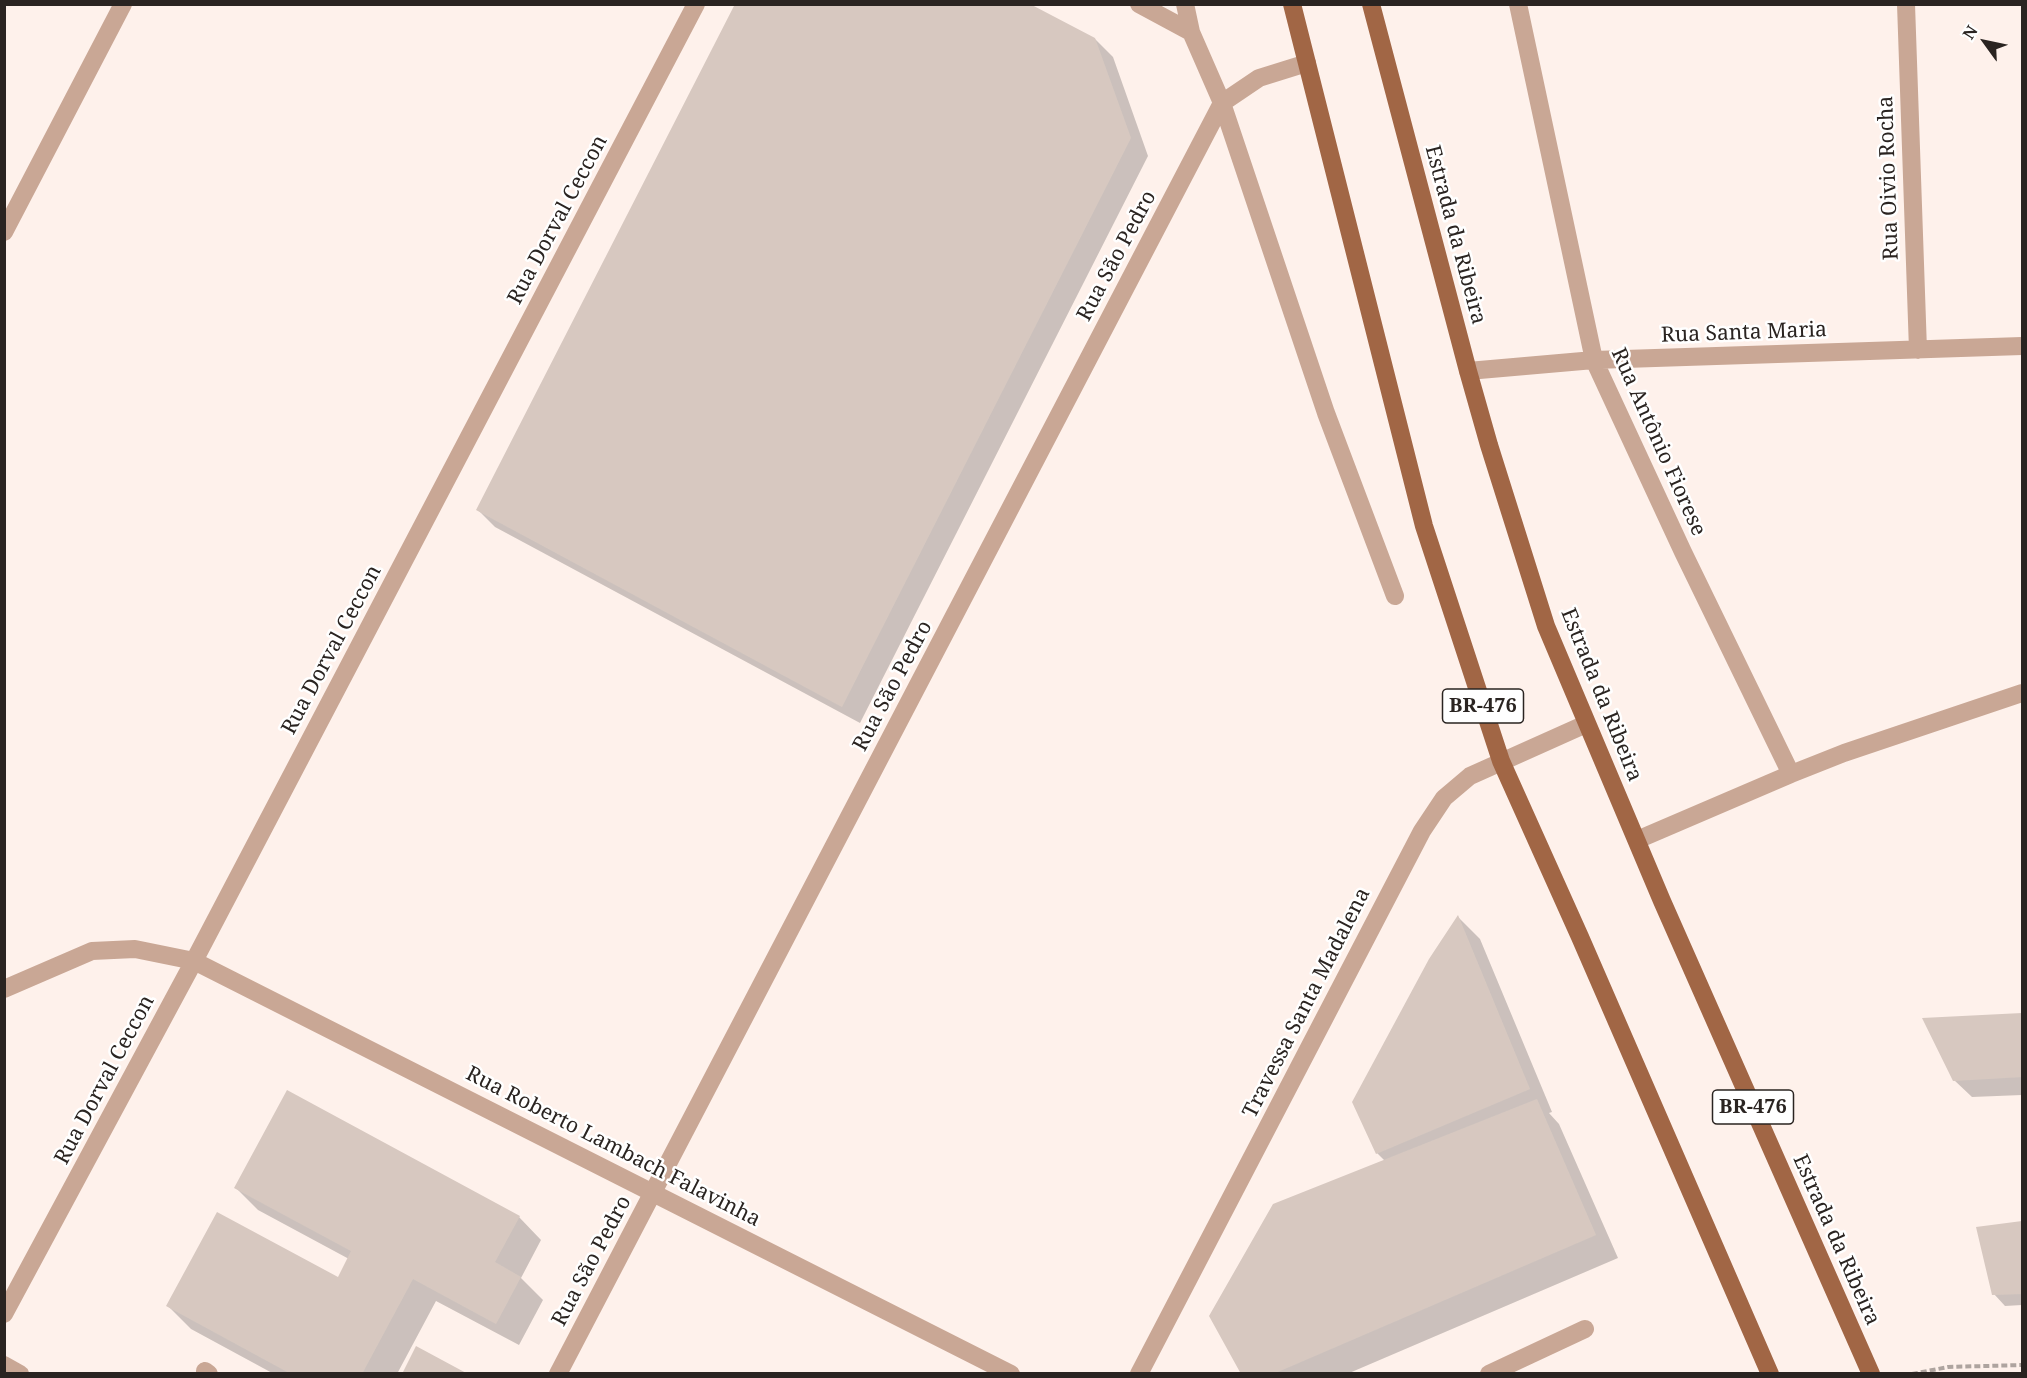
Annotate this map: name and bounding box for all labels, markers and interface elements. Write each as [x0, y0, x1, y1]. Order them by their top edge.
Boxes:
north arrow [1955, 12, 2015, 72]
text: N [1957, 21, 1983, 43]
street label: Rua Oivio Rocha [1874, 95, 1904, 261]
street label: Rua Dorval Ceccon [503, 131, 613, 309]
street label: Estrada da Ribeira [1419, 143, 1491, 327]
street label: Rua São Pedro [1072, 186, 1162, 326]
street label: Rua Santa Maria [1661, 318, 1827, 348]
street label: Rua Antônio Fiorese [1605, 344, 1711, 540]
street label: Rua Dorval Ceccon [277, 561, 387, 739]
street label: Estrada da Ribeira [1555, 605, 1647, 785]
street label: Rua São Pedro [848, 616, 938, 756]
road number: BR-476 [1442, 689, 1524, 723]
street label: Travessa Santa Madalena [1238, 884, 1376, 1122]
street label: Rua Dorval Ceccon [50, 991, 160, 1169]
street label: Rua Roberto Lambach Falavinha [462, 1062, 764, 1232]
road number: BR-476 [1712, 1090, 1794, 1124]
street label: Estrada da Ribeira [1787, 1151, 1885, 1329]
street label: Rua São Pedro [547, 1191, 637, 1331]

